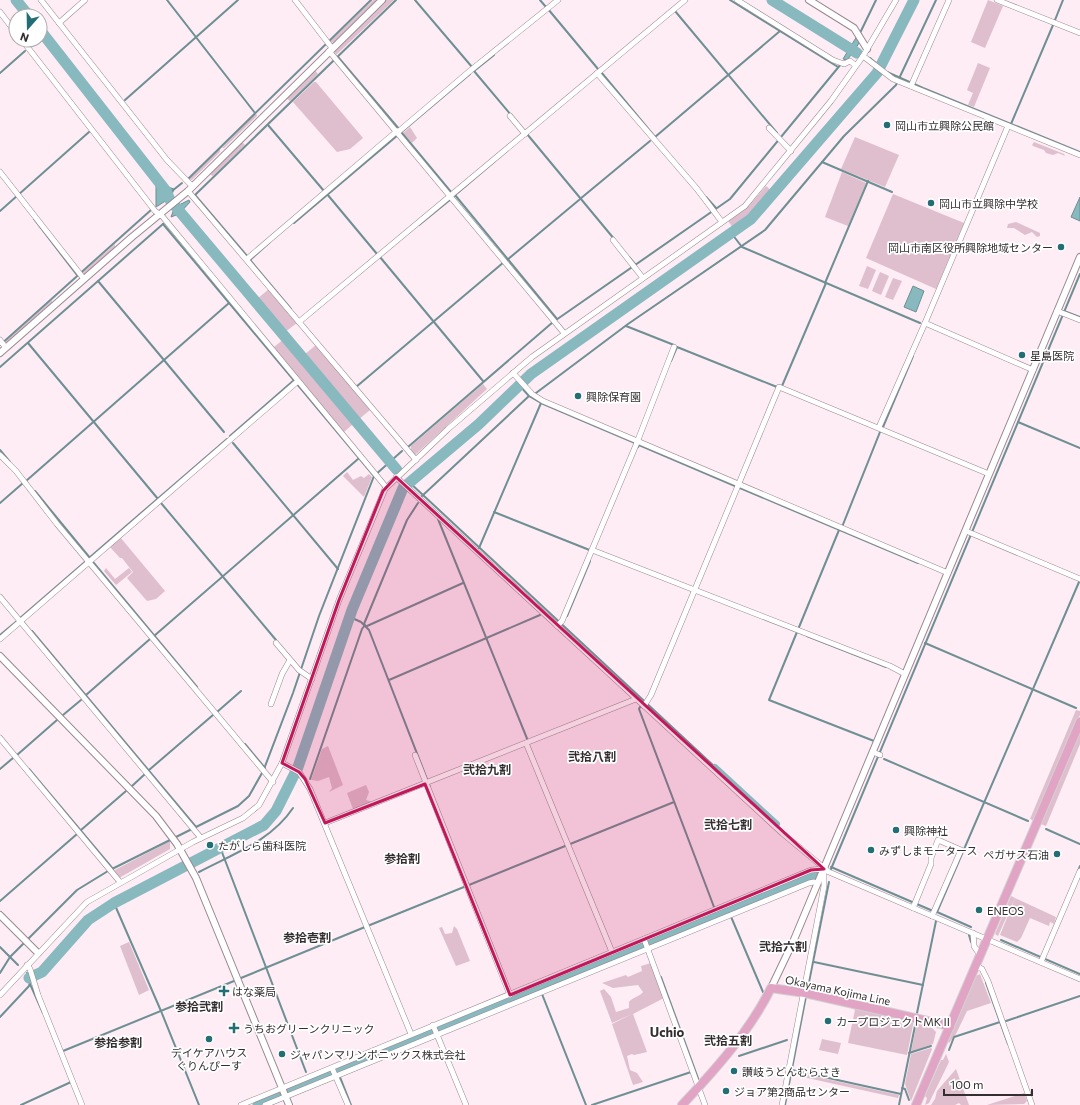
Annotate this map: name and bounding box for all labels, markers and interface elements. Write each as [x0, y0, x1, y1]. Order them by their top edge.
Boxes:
north arrow [8, 8, 48, 48]
text: N [18, 30, 31, 45]
place label: 岡山市立興除公民館 [895, 119, 994, 132]
marker: 岡山市立興除公民館 [882, 120, 892, 130]
place label: 岡山市立興除中学校 [939, 197, 1038, 210]
marker: 岡山市立興除中学校 [926, 198, 936, 208]
place label: 岡山市南区役所興除地域センター [888, 241, 1053, 254]
marker: 岡山市南区役所興除地域センター [1056, 242, 1066, 252]
place label: 星島医院 [1030, 349, 1074, 362]
marker: 星島医院 [1017, 350, 1027, 360]
place label: 興除保育園 [586, 390, 641, 403]
marker: 興除保育園 [573, 391, 583, 401]
district label: 弐拾八割 [568, 749, 616, 763]
district label: 弐拾九割 [463, 762, 511, 776]
district label: 弐拾七割 [704, 817, 752, 831]
place label: 興除神社 [904, 824, 948, 837]
marker: 興除神社 [891, 825, 901, 835]
place label: たがしら歯科医院 [218, 839, 306, 852]
marker: たがしら歯科医院 [205, 840, 215, 850]
place label: みずしまモータース [879, 844, 977, 857]
marker: みずしまモータース [866, 845, 876, 855]
place label: ペガサス石油 [983, 848, 1049, 861]
marker: ペガサス石油 [1052, 849, 1062, 859]
district label: 参拾割 [384, 851, 420, 865]
place label: ENEOS [987, 904, 1024, 917]
marker: ENEOS [974, 905, 984, 915]
district label: 参拾壱割 [283, 930, 331, 944]
district label: 弐拾六割 [759, 939, 807, 953]
street label: Okayama Kojima Line [784, 972, 892, 1008]
place label: はな薬局 [232, 985, 276, 998]
marker: はな薬局 [219, 986, 229, 996]
district label: 参拾弐割 [175, 999, 223, 1013]
place label: カープロジェクトMKⅡ [836, 1015, 952, 1028]
marker: カープロジェクトMKⅡ [823, 1016, 833, 1026]
marker: うちおグリーンクリニック [228, 1022, 240, 1034]
place label: うちおグリーンクリニック [243, 1022, 374, 1035]
district label: Uchio [650, 1024, 685, 1040]
district label: 弐拾五割 [704, 1033, 752, 1047]
marker: デイケアハウス ぐりんぴーす [204, 1034, 214, 1044]
district label: 参拾参割 [94, 1035, 142, 1049]
place label: デイケアハウス ぐりんぴーす [171, 1046, 247, 1072]
place label: ジャパンマリンポニックス株式会社 [290, 1048, 466, 1061]
marker: ジャパンマリンポニックス株式会社 [277, 1049, 287, 1059]
place label: 讃岐うどんむらさき [742, 1065, 841, 1078]
marker: 讃岐うどんむらさき [729, 1066, 739, 1076]
scale bar [944, 1071, 1032, 1097]
text: 100 m [950, 1077, 984, 1091]
place label: ジョア第2商品センター [734, 1085, 850, 1098]
marker: ジョア第2商品センター [721, 1086, 731, 1096]

